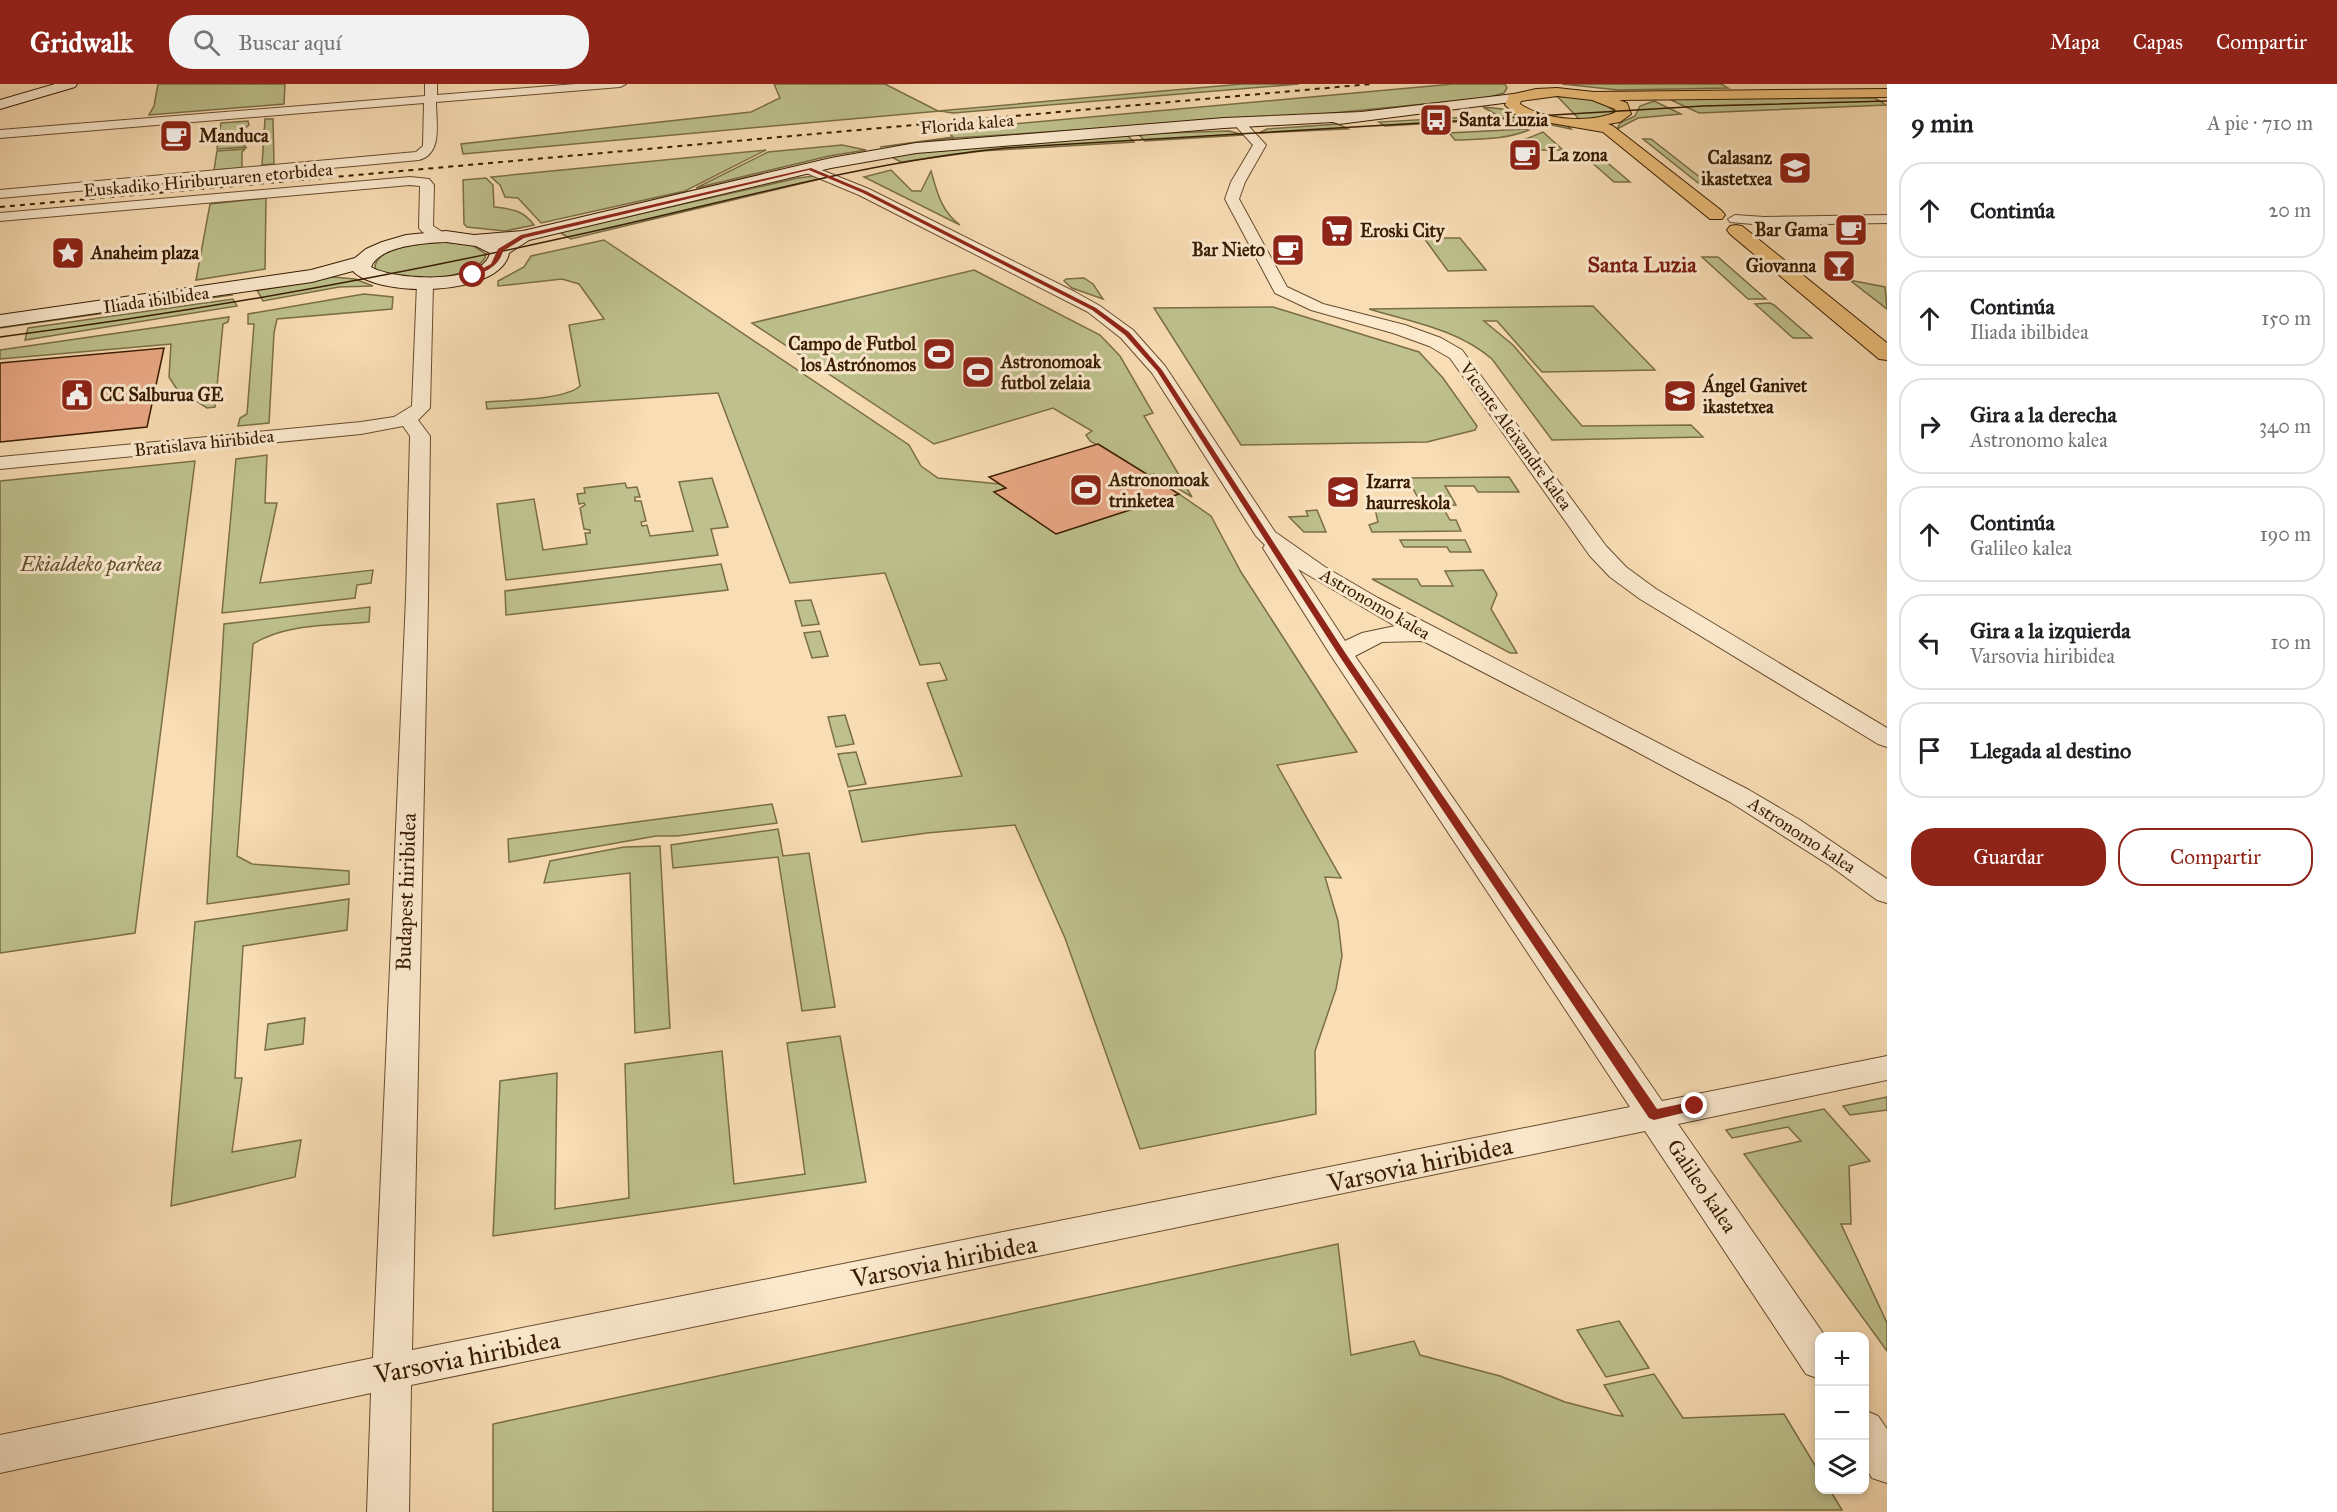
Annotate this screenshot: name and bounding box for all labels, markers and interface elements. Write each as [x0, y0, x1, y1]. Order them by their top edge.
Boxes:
search box [169, 15, 589, 69]
text: Gridwalk [30, 25, 133, 60]
icon: search [190, 26, 223, 59]
text: Buscar aquí [238, 29, 342, 56]
text: Mapa [2050, 29, 2100, 55]
text: Capas [2133, 29, 2183, 55]
text: Compartir [2216, 29, 2307, 55]
bus stop icon: Santa Luzia [1418, 102, 1454, 138]
text: 9 min [1911, 107, 1974, 139]
street label: Florida kalea [919, 109, 1015, 139]
place label: Santa Luzia [1459, 109, 1549, 131]
text: A pie · 710 m [2207, 111, 2313, 135]
cafe icon: Manduca [158, 118, 194, 154]
place label: Manduca [199, 125, 269, 147]
cafe icon: La zona [1507, 137, 1543, 173]
place label: La zona [1548, 144, 1608, 166]
place label: Calasanz ikastetxea [1701, 147, 1773, 190]
school or university icon: Calasanz ikastetxea [1777, 150, 1813, 186]
street label: Euskadiko Hiriburuaren etorbidea [83, 158, 334, 202]
icon: ahead [1913, 194, 1946, 227]
text: Continúa [1970, 197, 2055, 224]
text: 20 m [2268, 198, 2311, 222]
cafe icon: Bar Gama [1833, 212, 1869, 248]
supermarket icon: Eroski City [1319, 213, 1355, 249]
place label: Bar Gama [1754, 219, 1828, 241]
place label: Eroski City [1360, 220, 1446, 243]
cafe icon: Bar Nieto [1270, 232, 1306, 268]
place icon: Anaheim plaza [50, 235, 86, 271]
place label: Bar Nieto [1192, 239, 1265, 261]
place label: Anaheim plaza [90, 242, 200, 265]
bar icon: Giovanna [1821, 248, 1857, 284]
district label: Santa Luzia [1587, 251, 1697, 278]
place label: Giovanna [1746, 255, 1816, 277]
route start [459, 261, 485, 287]
street label: Iliada ibilbidea [102, 282, 211, 318]
text: Continúa [1970, 293, 2055, 320]
icon: ahead [1913, 302, 1946, 335]
text: 150 m [2261, 306, 2311, 330]
text: Iliada ibilbidea [1970, 320, 2089, 344]
place label: Campo de Futbol los Astrónomos [788, 333, 917, 376]
sports icon: Campo de Futbol los Astrónomos [921, 336, 957, 372]
place label: Astronomoak futbol zelaia [1000, 351, 1102, 394]
sports icon: Astronomoak futbol zelaia [960, 354, 996, 390]
street label: Vicente Aleixandre kalea [1454, 357, 1577, 515]
place label: Ángel Ganivet ikastetxea [1702, 373, 1808, 418]
public building icon: CC Salburua GE [59, 377, 95, 413]
school or university icon: Ángel Ganivet ikastetxea [1662, 378, 1698, 414]
place label: CC Salburua GE [100, 384, 224, 406]
text: Gira a la derecha [1970, 401, 2117, 428]
icon: right [1913, 410, 1946, 443]
text: 340 m [2259, 414, 2311, 438]
street label: Bratislava hiribidea [133, 425, 276, 461]
text: Astronomo kalea [1970, 428, 2108, 452]
place label: Astronomoak trinketea [1108, 469, 1210, 512]
place label: Izarra haurreskola [1365, 471, 1451, 514]
sports icon: Astronomoak trinketea [1068, 472, 1104, 508]
school or university icon: Izarra haurreskola [1325, 474, 1361, 510]
text: Continúa [1970, 509, 2055, 536]
icon: ahead [1913, 518, 1946, 551]
text: 190 m [2260, 522, 2311, 546]
text: Galileo kalea [1970, 536, 2072, 560]
park label: Ekialdeko parkea [19, 551, 162, 577]
street label: Astronomo kalea [1315, 563, 1434, 645]
text: Gira a la izquierda [1970, 617, 2131, 644]
icon: left [1913, 626, 1946, 659]
text: 10 m [2270, 630, 2311, 654]
text: Varsovia hiribidea [1970, 644, 2115, 668]
icon: arrive [1913, 734, 1946, 767]
text: Llegada al destino [1970, 737, 2131, 764]
street label: Astronomo kalea [1743, 792, 1860, 878]
street label: Budapest hiribidea [390, 812, 422, 972]
button: Guardar [1911, 828, 2106, 886]
button: Compartir [2118, 828, 2313, 886]
route end [1681, 1092, 1707, 1118]
street label: Varsovia hiribidea [1323, 1129, 1516, 1199]
street label: Galileo kalea [1661, 1134, 1743, 1238]
street label: Varsovia hiribidea [847, 1227, 1040, 1295]
street label: Varsovia hiribidea [370, 1323, 563, 1391]
map controls [1815, 1332, 1869, 1494]
button: + [1815, 1332, 1869, 1386]
button: − [1815, 1386, 1869, 1440]
button: layers [1815, 1440, 1869, 1494]

